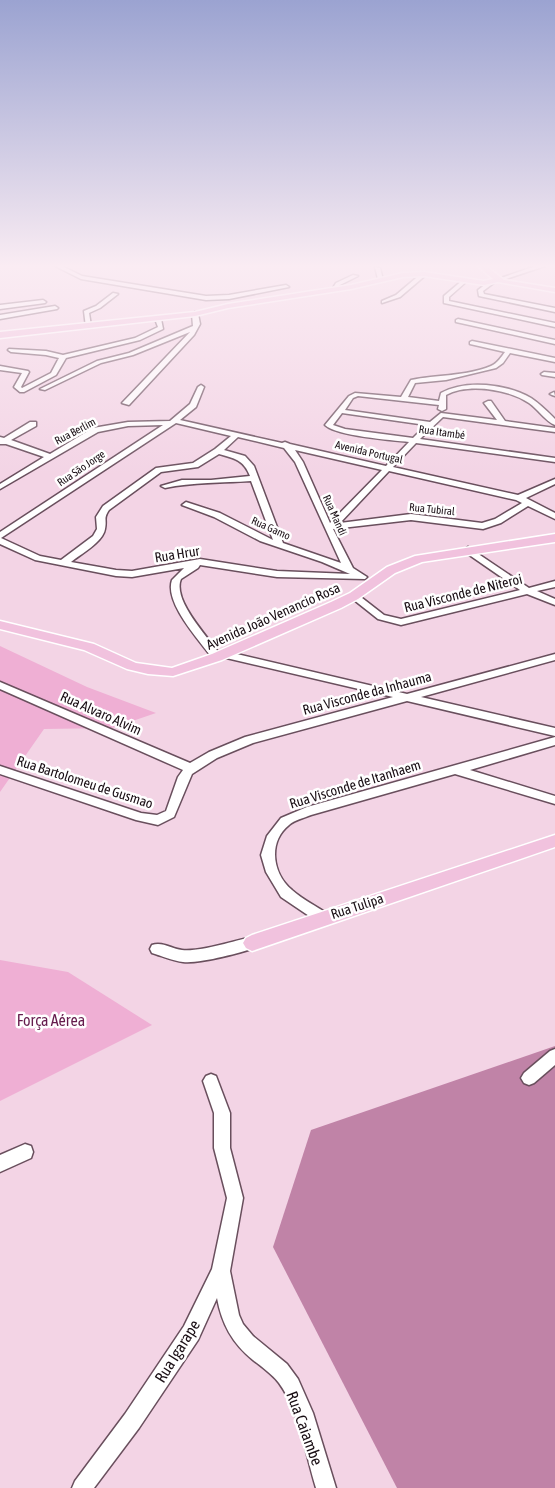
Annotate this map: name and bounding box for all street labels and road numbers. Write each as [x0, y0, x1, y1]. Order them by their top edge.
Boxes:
street label: Rua Berlim [53, 415, 97, 447]
street label: Rua Itambé [418, 423, 466, 441]
street label: Avenida Portugal [334, 438, 404, 466]
street label: Rua São Jorge [55, 448, 107, 488]
street label: Rua Mandi [321, 493, 349, 537]
street label: Rua Tubiral [409, 501, 455, 517]
street label: Rua Gamo [250, 514, 292, 542]
street label: Rua Hrur [153, 542, 201, 565]
street label: Rua Visconde de Niteroi [402, 571, 524, 615]
street label: Avenida João Venancio Rosa [204, 579, 342, 653]
street label: Rua Visconde da Inhauma [301, 668, 433, 718]
street label: Rua Alvaro Alvim [58, 688, 144, 738]
street label: Rua Bartolomeu de Gusmao [15, 752, 155, 812]
street label: Rua Visconde de Itanhaem [288, 756, 422, 812]
street label: Rua Tulipa [329, 890, 385, 922]
street label: Rua Igarape [151, 1316, 204, 1386]
street label: Rua Caiambe [283, 1389, 327, 1467]

